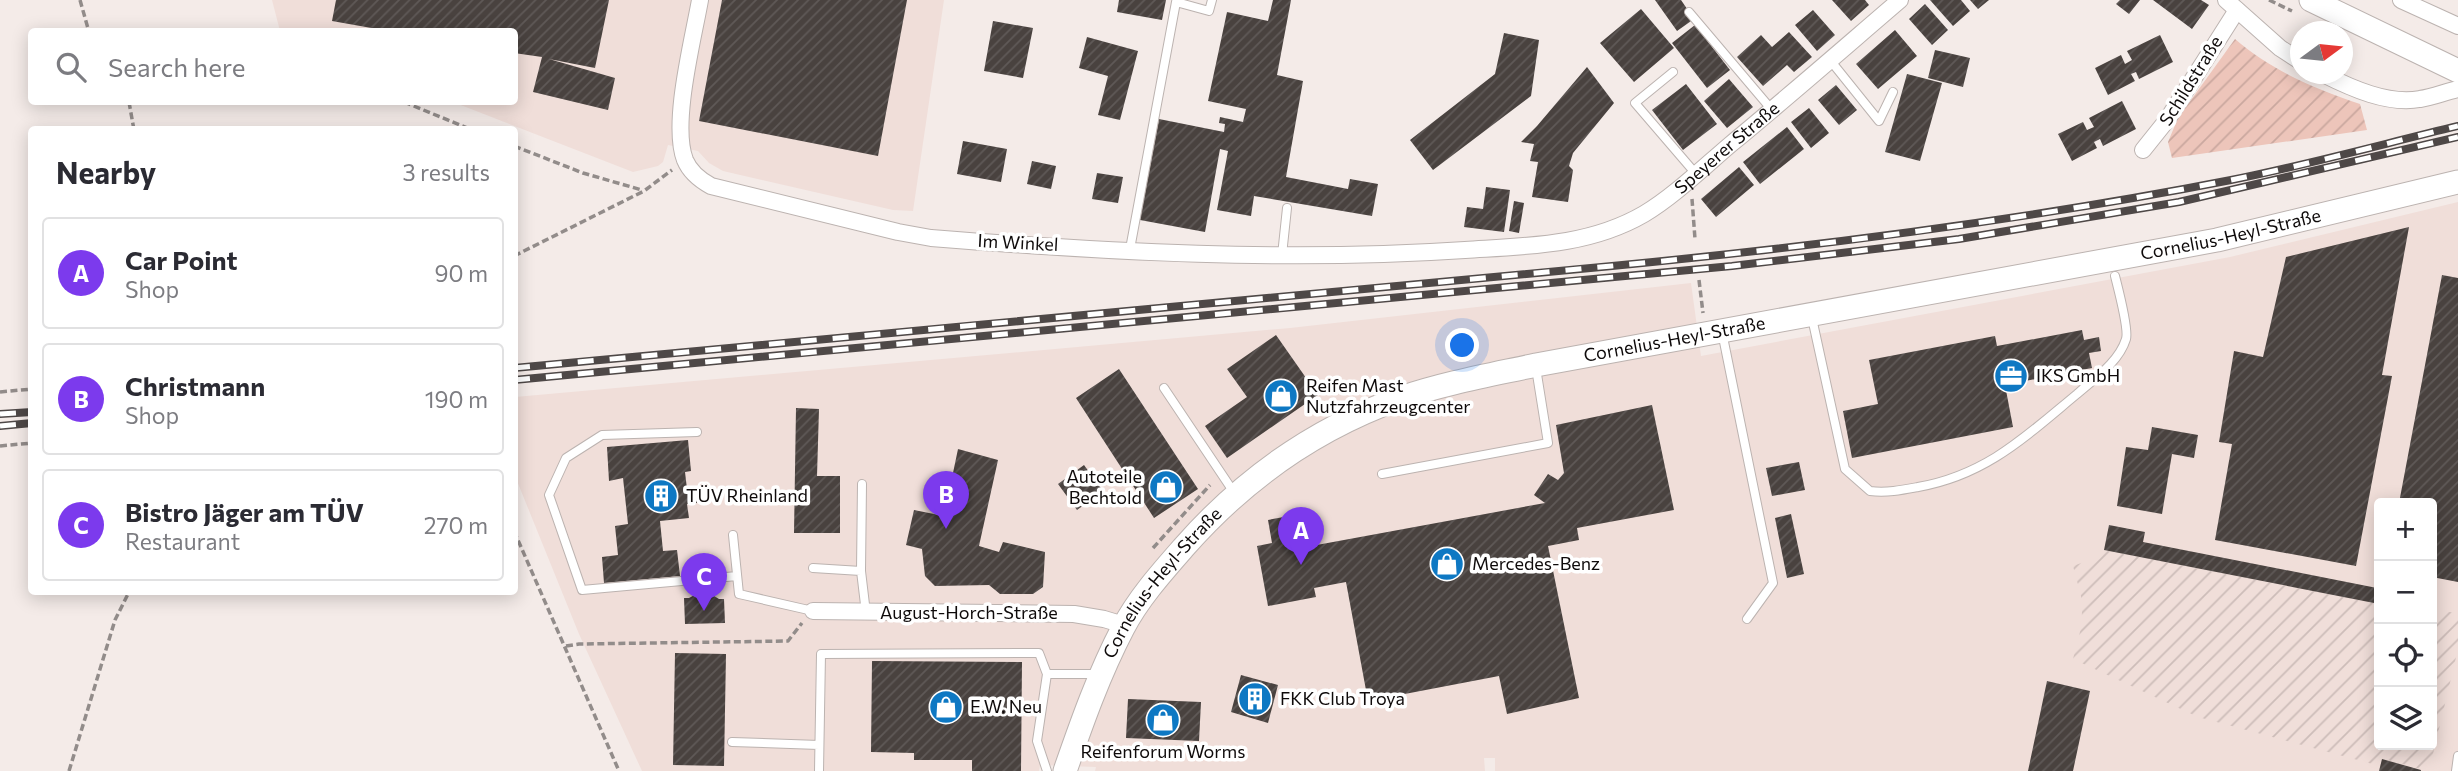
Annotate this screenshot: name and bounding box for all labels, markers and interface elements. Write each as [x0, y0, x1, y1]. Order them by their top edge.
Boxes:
north arrow [2290, 21, 2353, 84]
search box [28, 28, 518, 105]
street label: Schildstraße [2154, 32, 2226, 129]
icon: search [52, 48, 90, 86]
text: Search here [108, 51, 246, 82]
street label: Speyerer Straße [1670, 97, 1783, 198]
text: Nearby [56, 153, 156, 190]
text: 3 results [403, 158, 490, 186]
street label: Cornelius-Heyl-Straße [2138, 203, 2323, 264]
street label: Im Winkel [977, 229, 1059, 255]
text: Car Point [125, 244, 237, 275]
text: A [73, 259, 89, 287]
text: 90 m [435, 259, 488, 287]
text: Shop [125, 275, 179, 303]
street label: Cornelius-Heyl-Straße [1582, 311, 1767, 366]
your location [1445, 328, 1479, 362]
office icon: IKS GmbH [1992, 357, 2030, 395]
place label: IKS GmbH [2036, 364, 2120, 386]
text: Christmann [125, 370, 265, 401]
place label: Reifen Mast Nutzfahrzeugcenter [1306, 374, 1471, 417]
shop icon: Reifen Mast Nutzfahrzeugcenter [1262, 377, 1300, 415]
text: B [73, 385, 89, 413]
text: 190 m [425, 385, 488, 413]
text: Shop [125, 401, 179, 429]
place label: Autoteile Bechtold [1066, 465, 1142, 508]
shop icon: Autoteile Bechtold [1147, 468, 1185, 506]
pin: B [923, 471, 969, 529]
building icon: TÜV Rheinland [642, 477, 680, 515]
place label: TÜV Rheinland [686, 484, 808, 506]
text: Bistro Jäger am TÜV [125, 496, 364, 527]
map controls [2374, 498, 2437, 750]
button: + [2374, 498, 2437, 561]
street label: Cornelius-Heyl-Straße [1098, 502, 1226, 662]
pin: A [1278, 507, 1324, 565]
text: C [73, 511, 89, 539]
text: 270 m [424, 511, 488, 539]
text: Restaurant [125, 527, 240, 555]
shop icon: Mercedes-Benz [1428, 545, 1466, 583]
place label: Mercedes-Benz [1472, 552, 1600, 574]
pin: C [681, 553, 727, 611]
button: − [2374, 561, 2437, 624]
street label: August-Horch-Straße [880, 601, 1058, 623]
button: locate [2374, 624, 2437, 687]
building icon: FKK Club Troya [1236, 680, 1274, 718]
place label: FKK Club Troya [1280, 687, 1405, 709]
button: layers [2374, 687, 2437, 750]
shop icon: E.W. Neu [927, 688, 965, 726]
place label: E.W. Neu [970, 695, 1042, 717]
shop icon: Reifenforum Worms [1144, 701, 1182, 739]
place label: Reifenforum Worms [1081, 740, 1245, 762]

